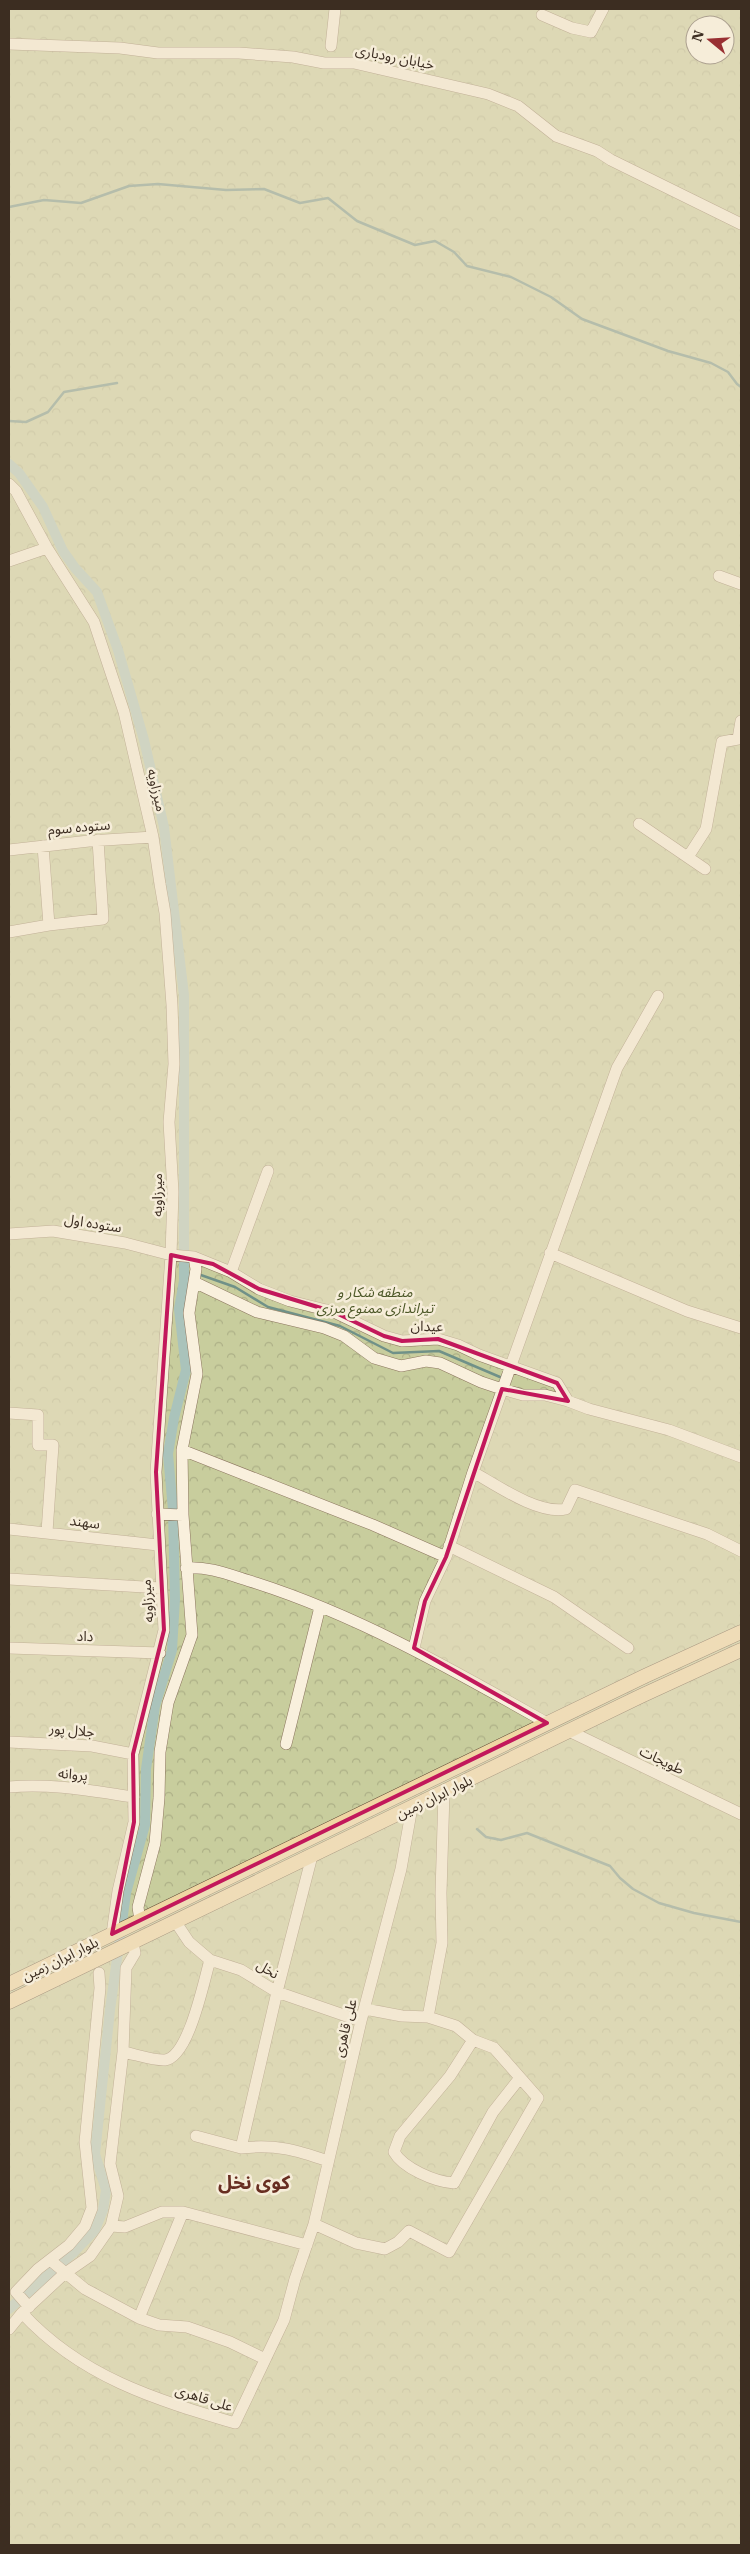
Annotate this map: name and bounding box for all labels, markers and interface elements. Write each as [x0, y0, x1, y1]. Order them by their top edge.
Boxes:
north arrow [685, 15, 735, 65]
text: N [687, 28, 708, 44]
street label: خیابان رودباری [354, 41, 436, 73]
street label: میرزاویه [143, 767, 171, 813]
street label: ستوده سوم [47, 815, 111, 841]
street label: میرزاویه [148, 1173, 166, 1217]
street label: ستوده اول [63, 1210, 123, 1236]
park label: منطقه شکار و تیراندازی ممنوع مرزی [317, 1283, 435, 1319]
street label: عیدان [410, 1316, 444, 1336]
street label: سهند [69, 1511, 101, 1533]
street label: میرزاویه [137, 1579, 157, 1623]
street label: داد [76, 1627, 94, 1645]
street label: جلال پور [47, 1719, 95, 1742]
street label: طویجات [637, 1742, 687, 1778]
street label: پروانه [57, 1764, 89, 1785]
street label: بلوار ایران زمین [393, 1771, 475, 1823]
street label: بلوار ایران زمین [19, 1933, 101, 1985]
street label: نخل [254, 1955, 283, 1983]
street label: علی قاهری [329, 1997, 361, 2059]
district label: کوی نخل [218, 2170, 290, 2194]
street label: علی قاهری [173, 2381, 235, 2415]

